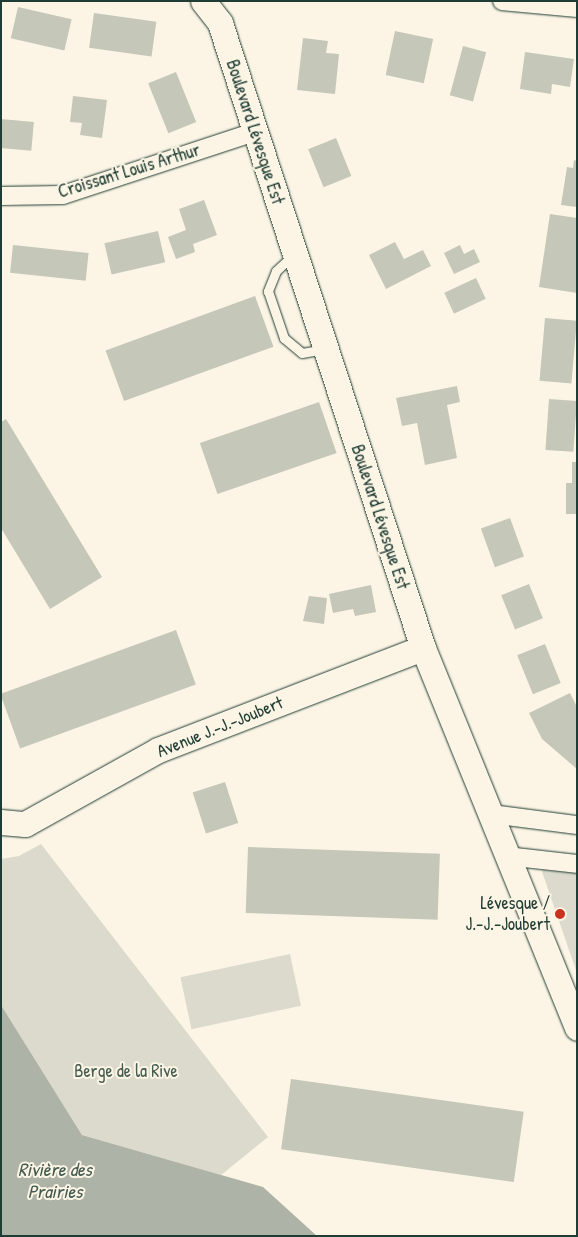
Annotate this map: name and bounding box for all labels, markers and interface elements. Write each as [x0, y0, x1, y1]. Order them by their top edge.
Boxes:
street label: Boulevard Lévesque Est [221, 57, 289, 207]
street label: Croissant Louis Arthur [55, 139, 203, 203]
street label: Boulevard Lévesque Est [346, 442, 414, 592]
street label: Avenue J.-J.-Joubert [154, 692, 286, 762]
place label: Lévesque / J.-J.-Joubert [466, 893, 550, 936]
marker: Lévesque / J.-J.-Joubert [554, 908, 566, 920]
park label: Berge de la Rive [74, 1060, 178, 1082]
water label: Rivière des Prairies [18, 1159, 92, 1203]

